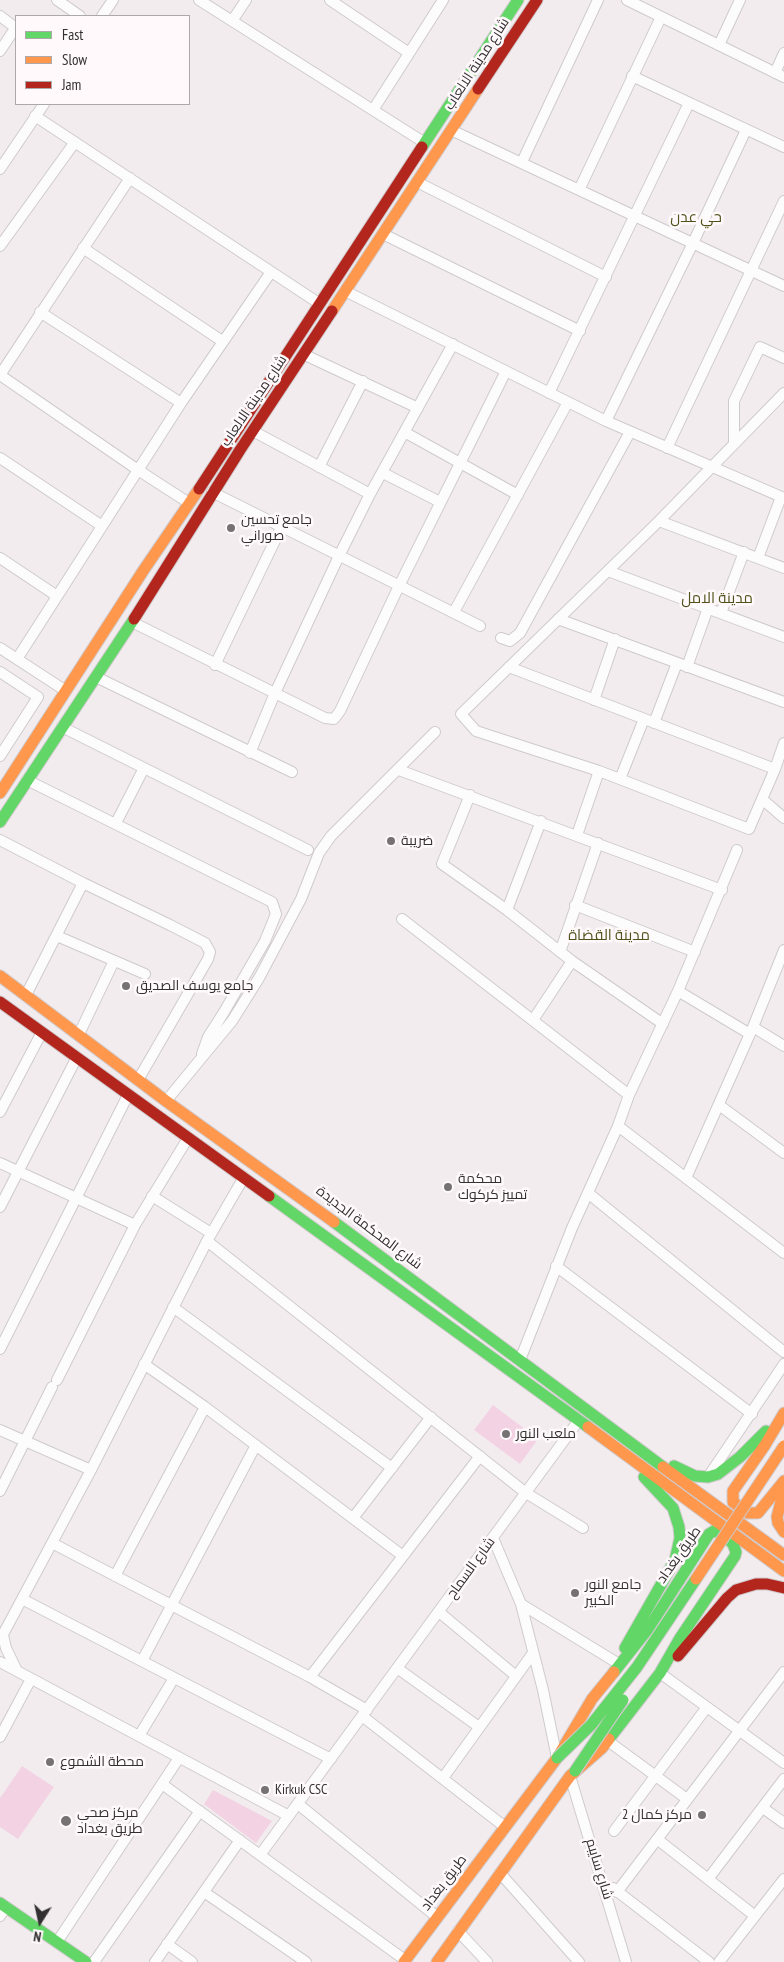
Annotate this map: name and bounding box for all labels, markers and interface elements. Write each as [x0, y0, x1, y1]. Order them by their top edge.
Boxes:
legend [15, 15, 190, 105]
street label: شارع مدينة الالعاب [441, 15, 513, 113]
text: Fast [62, 25, 83, 44]
text: Slow [62, 50, 87, 69]
text: Jam [62, 75, 81, 94]
district label: حي عدن [670, 209, 722, 227]
street label: شارع مدينة الالعاب [217, 352, 291, 450]
place label: جامع تحسين صوراني [241, 512, 312, 544]
marker: جامع تحسين صوراني [225, 522, 237, 534]
district label: مدينة الامل [681, 590, 753, 608]
place label: ضريبة [401, 833, 433, 849]
marker: ضريبة [385, 835, 397, 847]
district label: مدينة القضاة [568, 927, 650, 945]
place label: جامع يوسف الصديق [136, 978, 253, 994]
marker: جامع يوسف الصديق [120, 980, 132, 992]
place label: محكمة تمييز كركوك [458, 1171, 527, 1204]
marker: محكمة تمييز كركوك [442, 1181, 454, 1193]
street label: شارع المحكمة الجديدة [313, 1183, 425, 1273]
place label: ملعب النور [516, 1426, 576, 1442]
marker: ملعب النور [500, 1428, 512, 1440]
street label: طريق بغداد [653, 1523, 705, 1587]
street label: شارع السماح [443, 1534, 499, 1602]
place label: جامع النور الكبير [585, 1577, 641, 1610]
marker: جامع النور الكبير [569, 1587, 581, 1599]
place label: محطة الشموع [60, 1754, 144, 1770]
marker: محطة الشموع [44, 1756, 56, 1768]
place label: Kirkuk CSC [275, 1782, 327, 1798]
marker: Kirkuk CSC [259, 1784, 271, 1796]
place label: مركز صحي طريق بغداد [77, 1805, 143, 1838]
place label: مركز كمال 2 [622, 1807, 692, 1823]
marker: مركز كمال 2 [696, 1809, 708, 1821]
marker: مركز صحي طريق بغداد [59, 1814, 73, 1828]
street label: شارع سايبم [582, 1836, 616, 1902]
street label: طريق بغداد [418, 1852, 470, 1914]
north arrow [15, 1897, 65, 1947]
text: N [32, 1927, 43, 1946]

